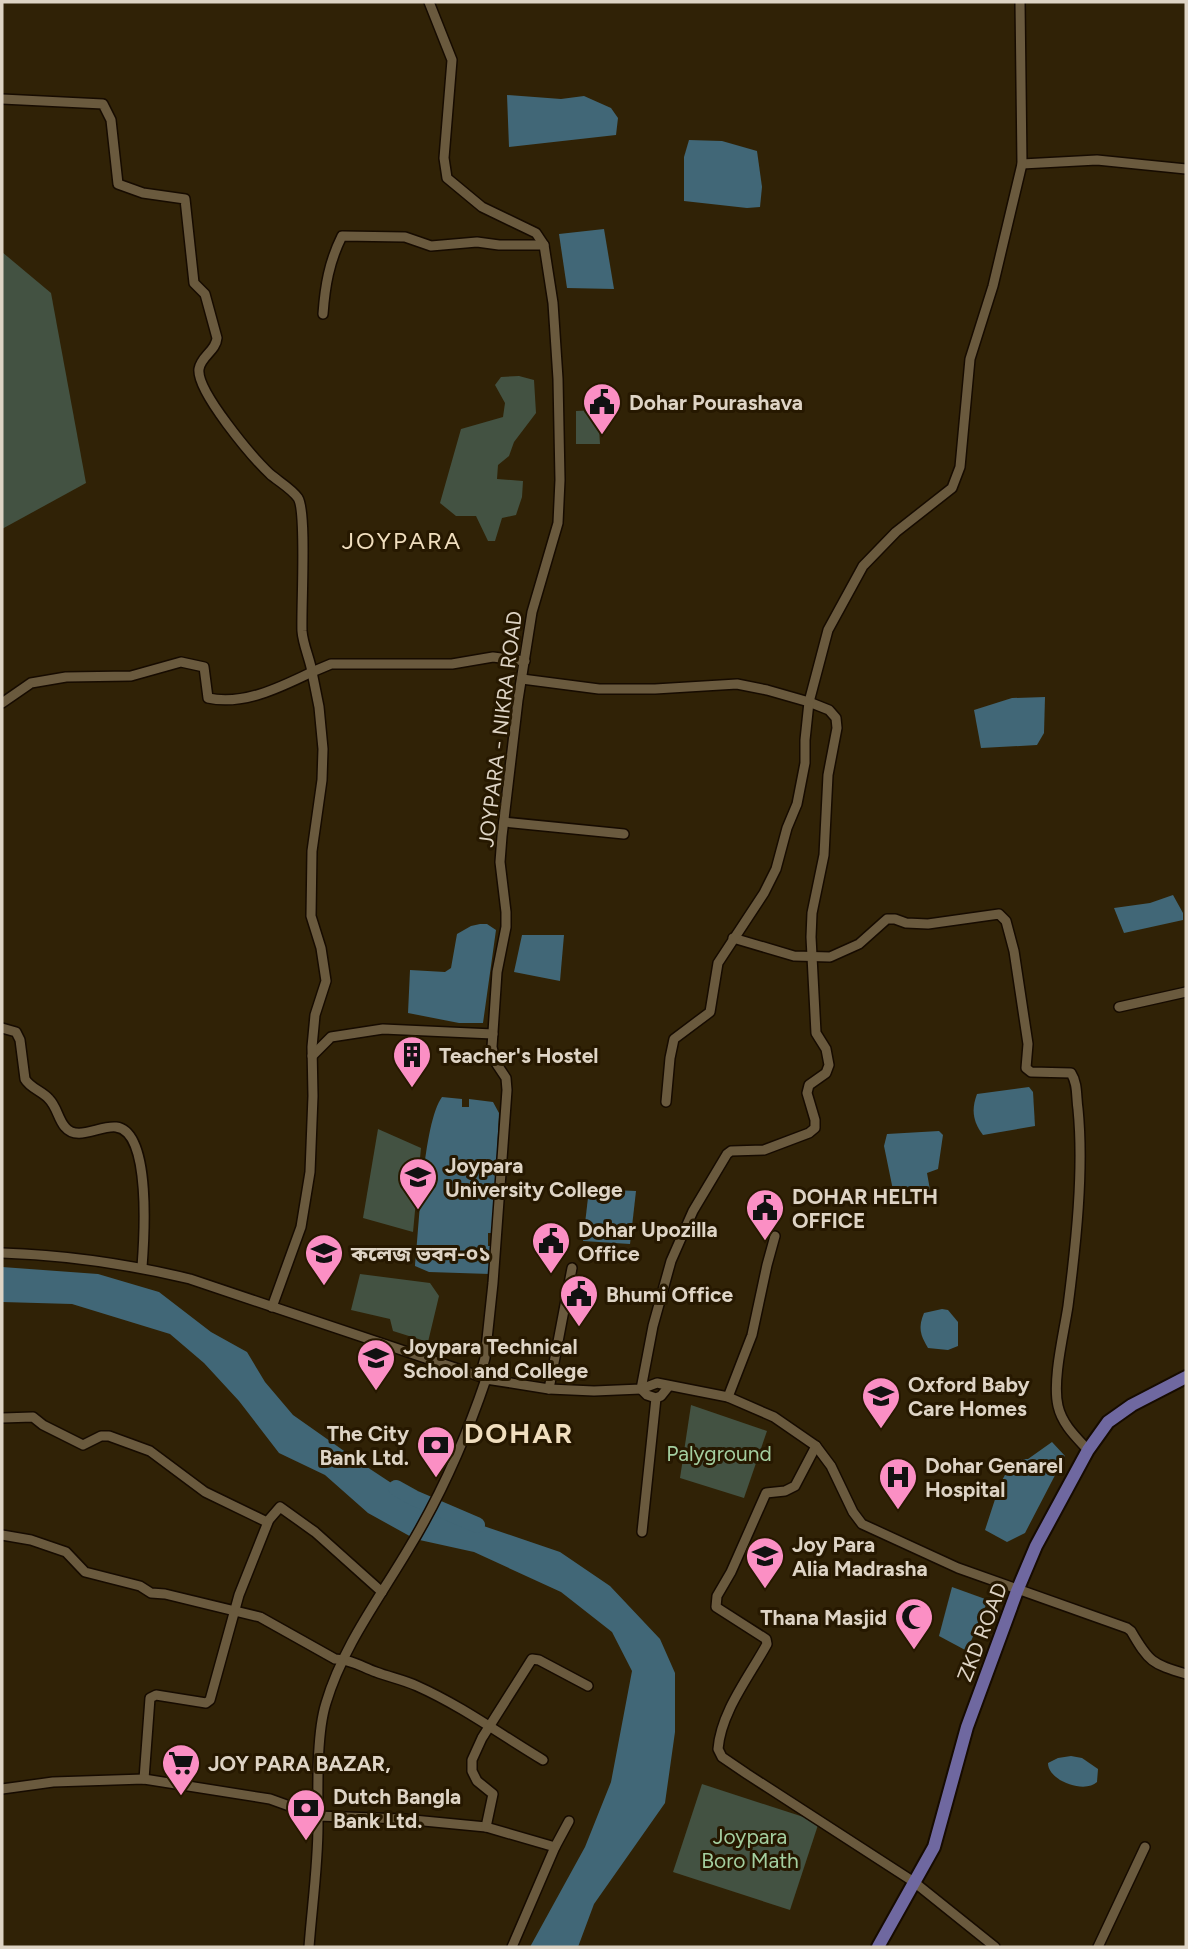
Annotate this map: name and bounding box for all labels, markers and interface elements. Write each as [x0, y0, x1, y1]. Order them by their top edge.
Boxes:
public building icon: Dohar Pourashava [581, 381, 623, 436]
place label: Dohar Pourashava [629, 390, 803, 415]
district label: JOYPARA [342, 526, 462, 555]
street label: JOYPARA - NIKRA ROAD [473, 609, 527, 849]
building icon: Teacher's Hostel [391, 1034, 433, 1089]
place label: Teacher's Hostel [439, 1043, 598, 1068]
place label: Joypara University College [445, 1153, 623, 1202]
school or university icon: Joypara University College [397, 1156, 439, 1211]
place label: DOHAR HELTH OFFICE [792, 1184, 938, 1233]
public building icon: DOHAR HELTH OFFICE [744, 1187, 786, 1242]
place label: Dohar Upozilla Office [578, 1217, 718, 1266]
public building icon: Dohar Upozilla Office [530, 1220, 572, 1275]
school or university icon: কলেজ ভবন-০১ [303, 1232, 345, 1287]
place label: কলেজ ভবন-০১ [350, 1241, 491, 1266]
public building icon: Bhumi Office [558, 1273, 600, 1328]
place label: Bhumi Office [606, 1282, 734, 1307]
place label: Joypara Technical School and College [403, 1334, 588, 1383]
school or university icon: Joypara Technical School and College [355, 1337, 397, 1392]
place label: Oxford Baby Care Homes [908, 1372, 1031, 1421]
school or university icon: Oxford Baby Care Homes [860, 1375, 902, 1430]
district label: DOHAR [464, 1416, 574, 1450]
place label: The City Bank Ltd. [319, 1421, 410, 1470]
bank icon: The City Bank Ltd. [415, 1424, 457, 1479]
park label: Palyground [666, 1441, 772, 1466]
place label: Dohar Genarel Hospital [925, 1453, 1063, 1502]
hospital icon: Dohar Genarel Hospital [877, 1456, 919, 1511]
place label: Joy Para Alia Madrasha [792, 1532, 928, 1581]
school or university icon: Joy Para Alia Madrasha [744, 1535, 786, 1590]
street label: ZKD ROAD [952, 1579, 1012, 1685]
mosque icon: Thana Masjid [893, 1596, 935, 1651]
place label: Thana Masjid [760, 1605, 887, 1630]
supermarket icon: JOY PARA BAZAR, [160, 1742, 202, 1797]
place label: JOY PARA BAZAR, [208, 1751, 391, 1776]
place label: Dutch Bangla Bank Ltd. [333, 1784, 461, 1833]
bank icon: Dutch Bangla Bank Ltd. [285, 1787, 327, 1842]
park label: Joypara Boro Math [701, 1824, 799, 1873]

